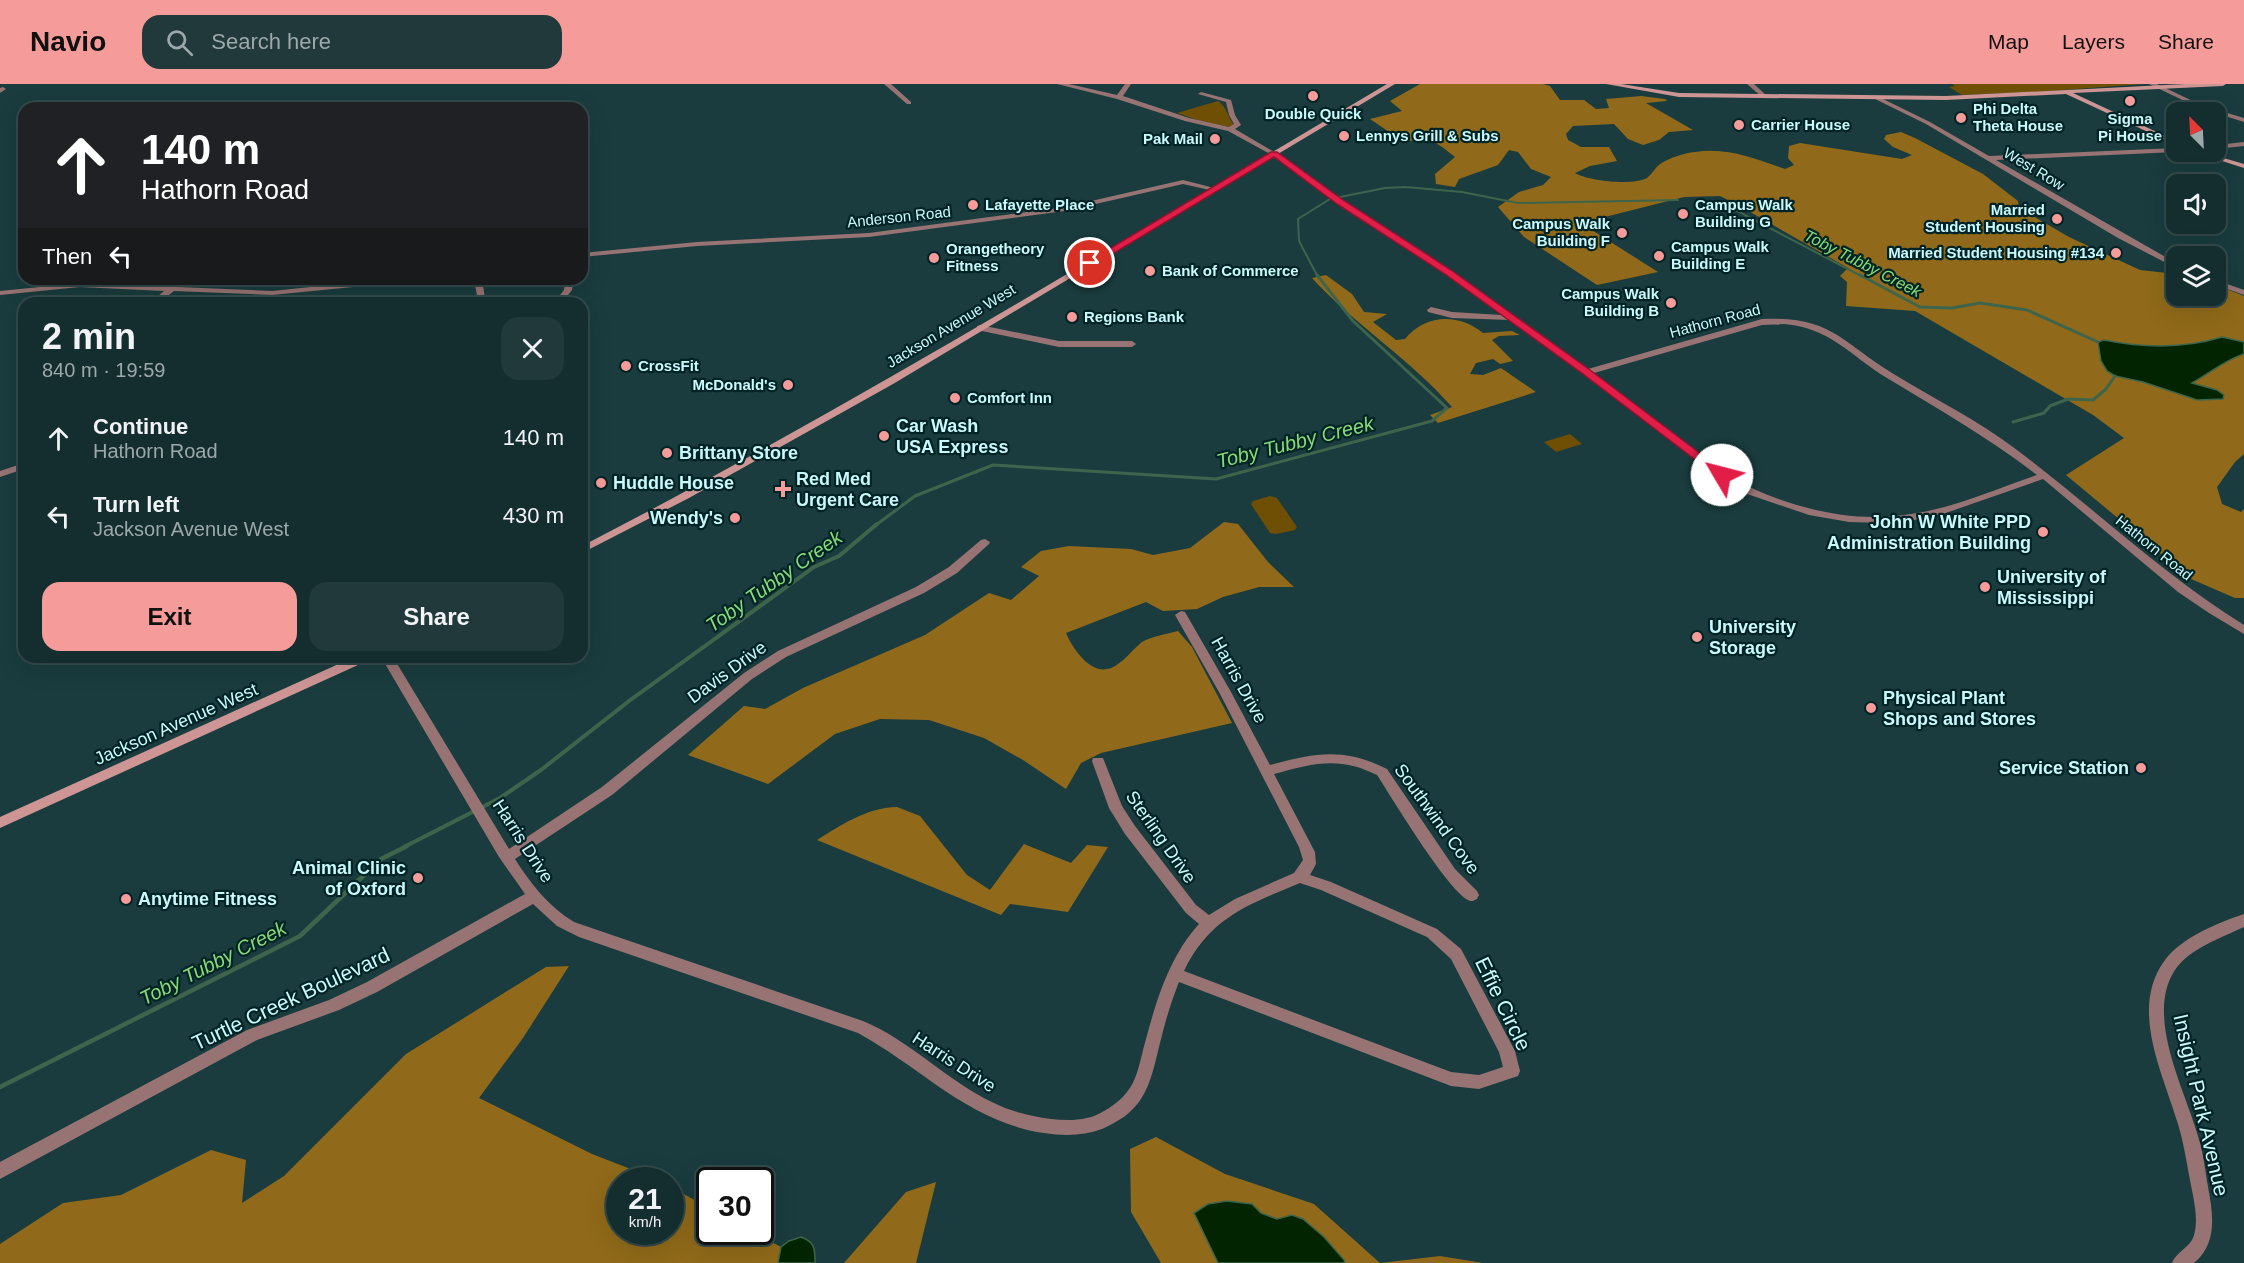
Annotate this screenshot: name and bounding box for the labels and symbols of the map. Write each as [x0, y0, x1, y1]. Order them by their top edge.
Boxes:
marker: Double Quick [1306, 89, 1320, 103]
marker: Sigma Pi House [2123, 94, 2137, 108]
place label: Phi Delta Theta House [1973, 100, 2063, 134]
north arrow [2166, 102, 2226, 162]
place label: Double Quick [1265, 105, 1362, 122]
place label: Sigma Pi House [2098, 110, 2162, 144]
marker: Phi Delta Theta House [1954, 111, 1968, 125]
place label: Carrier House [1751, 116, 1850, 133]
marker: Carrier House [1732, 118, 1746, 132]
place label: Lennys Grill & Subs [1356, 127, 1499, 144]
marker: Lennys Grill & Subs [1337, 129, 1351, 143]
place label: Pak Mail [1143, 130, 1203, 147]
marker: Pak Mail [1208, 132, 1222, 146]
street label: West Row [2001, 144, 2068, 193]
place label: Lafayette Place [985, 196, 1094, 213]
place label: Campus Walk Building G [1695, 196, 1793, 230]
marker: Lafayette Place [966, 198, 980, 212]
place label: Married Student Housing [1925, 201, 2045, 235]
street label: Anderson Road [846, 203, 952, 230]
marker: Campus Walk Building G [1676, 207, 1690, 221]
marker: Married Student Housing [2050, 212, 2064, 226]
place label: Campus Walk Building F [1512, 215, 1611, 249]
marker: Campus Walk Building F [1615, 226, 1629, 240]
water label: Toby Tubby Creek [1801, 227, 1925, 301]
pin [1064, 237, 1115, 288]
place label: Campus Walk Building E [1671, 238, 1769, 272]
place label: Orangetheory Fitness [946, 240, 1045, 274]
place label: Married Student Housing #134 [1888, 244, 2105, 261]
marker: Married Student Housing #134 [2109, 246, 2123, 260]
marker: Campus Walk Building E [1652, 249, 1666, 263]
marker: Orangetheory Fitness [927, 251, 941, 265]
place label: Bank of Commerce [1162, 262, 1299, 279]
marker: Bank of Commerce [1143, 264, 1157, 278]
street label: Jackson Avenue West [883, 280, 1019, 371]
place label: Campus Walk Building B [1561, 285, 1660, 319]
marker: Campus Walk Building B [1664, 296, 1678, 310]
street label: Hathorn Road [1668, 300, 1762, 341]
place label: Regions Bank [1084, 308, 1185, 325]
marker: Regions Bank [1065, 310, 1079, 324]
place label: CrossFit [638, 357, 699, 374]
marker: CrossFit [619, 359, 633, 373]
place label: McDonald's [692, 376, 776, 393]
marker: McDonald's [781, 378, 795, 392]
place label: Comfort Inn [967, 389, 1052, 406]
marker: Comfort Inn [948, 391, 962, 405]
water label: Toby Tubby Creek [1214, 412, 1377, 472]
place label: Car Wash USA Express [896, 416, 1008, 457]
marker: Car Wash USA Express [877, 429, 891, 443]
place label: Brittany Store [679, 443, 798, 463]
position arrow [1690, 443, 1754, 507]
marker: Brittany Store [660, 446, 674, 460]
place label: Red Med Urgent Care [796, 469, 899, 510]
place label: Huddle House [613, 473, 734, 493]
marker: Huddle House [594, 476, 608, 490]
marker: Red Med Urgent Care [774, 480, 792, 498]
place label: Wendy's [650, 508, 723, 528]
marker: Wendy's [728, 511, 742, 525]
place label: John W White PPD Administration Building [1827, 512, 2031, 553]
street label: Hathorn Road [2113, 512, 2196, 584]
water label: Toby Tubby Creek [702, 525, 847, 636]
marker: John W White PPD Administration Building [2036, 525, 2050, 539]
place label: University of Mississippi [1997, 567, 2107, 608]
marker: University of Mississippi [1978, 580, 1992, 594]
place label: University Storage [1709, 617, 1796, 658]
marker: University Storage [1690, 630, 1704, 644]
street label: Harris Drive [1207, 634, 1271, 726]
street label: Davis Drive [684, 637, 770, 707]
street label: Jackson Avenue West [91, 679, 261, 769]
place label: Physical Plant Shops and Stores [1883, 688, 2036, 729]
marker: Physical Plant Shops and Stores [1864, 701, 1878, 715]
place label: Service Station [1999, 758, 2129, 778]
street label: Southwind Cove [1390, 760, 1484, 878]
marker: Service Station [2134, 761, 2148, 775]
street label: Sterling Drive [1122, 787, 1200, 887]
street label: Harris Drive [489, 796, 557, 886]
place label: Animal Clinic of Oxford [292, 858, 406, 899]
marker: Animal Clinic of Oxford [411, 871, 425, 885]
place label: Anytime Fitness [138, 889, 277, 909]
marker: Anytime Fitness [119, 892, 133, 906]
water label: Toby Tubby Creek [136, 916, 291, 1009]
street label: Turtle Creek Boulevard [188, 943, 393, 1054]
street label: Effie Circle [1471, 953, 1536, 1054]
street label: Insight Park Avenue [2169, 1011, 2234, 1198]
street label: Harris Drive [909, 1028, 999, 1096]
speed limit sign: 30 [696, 1167, 774, 1245]

